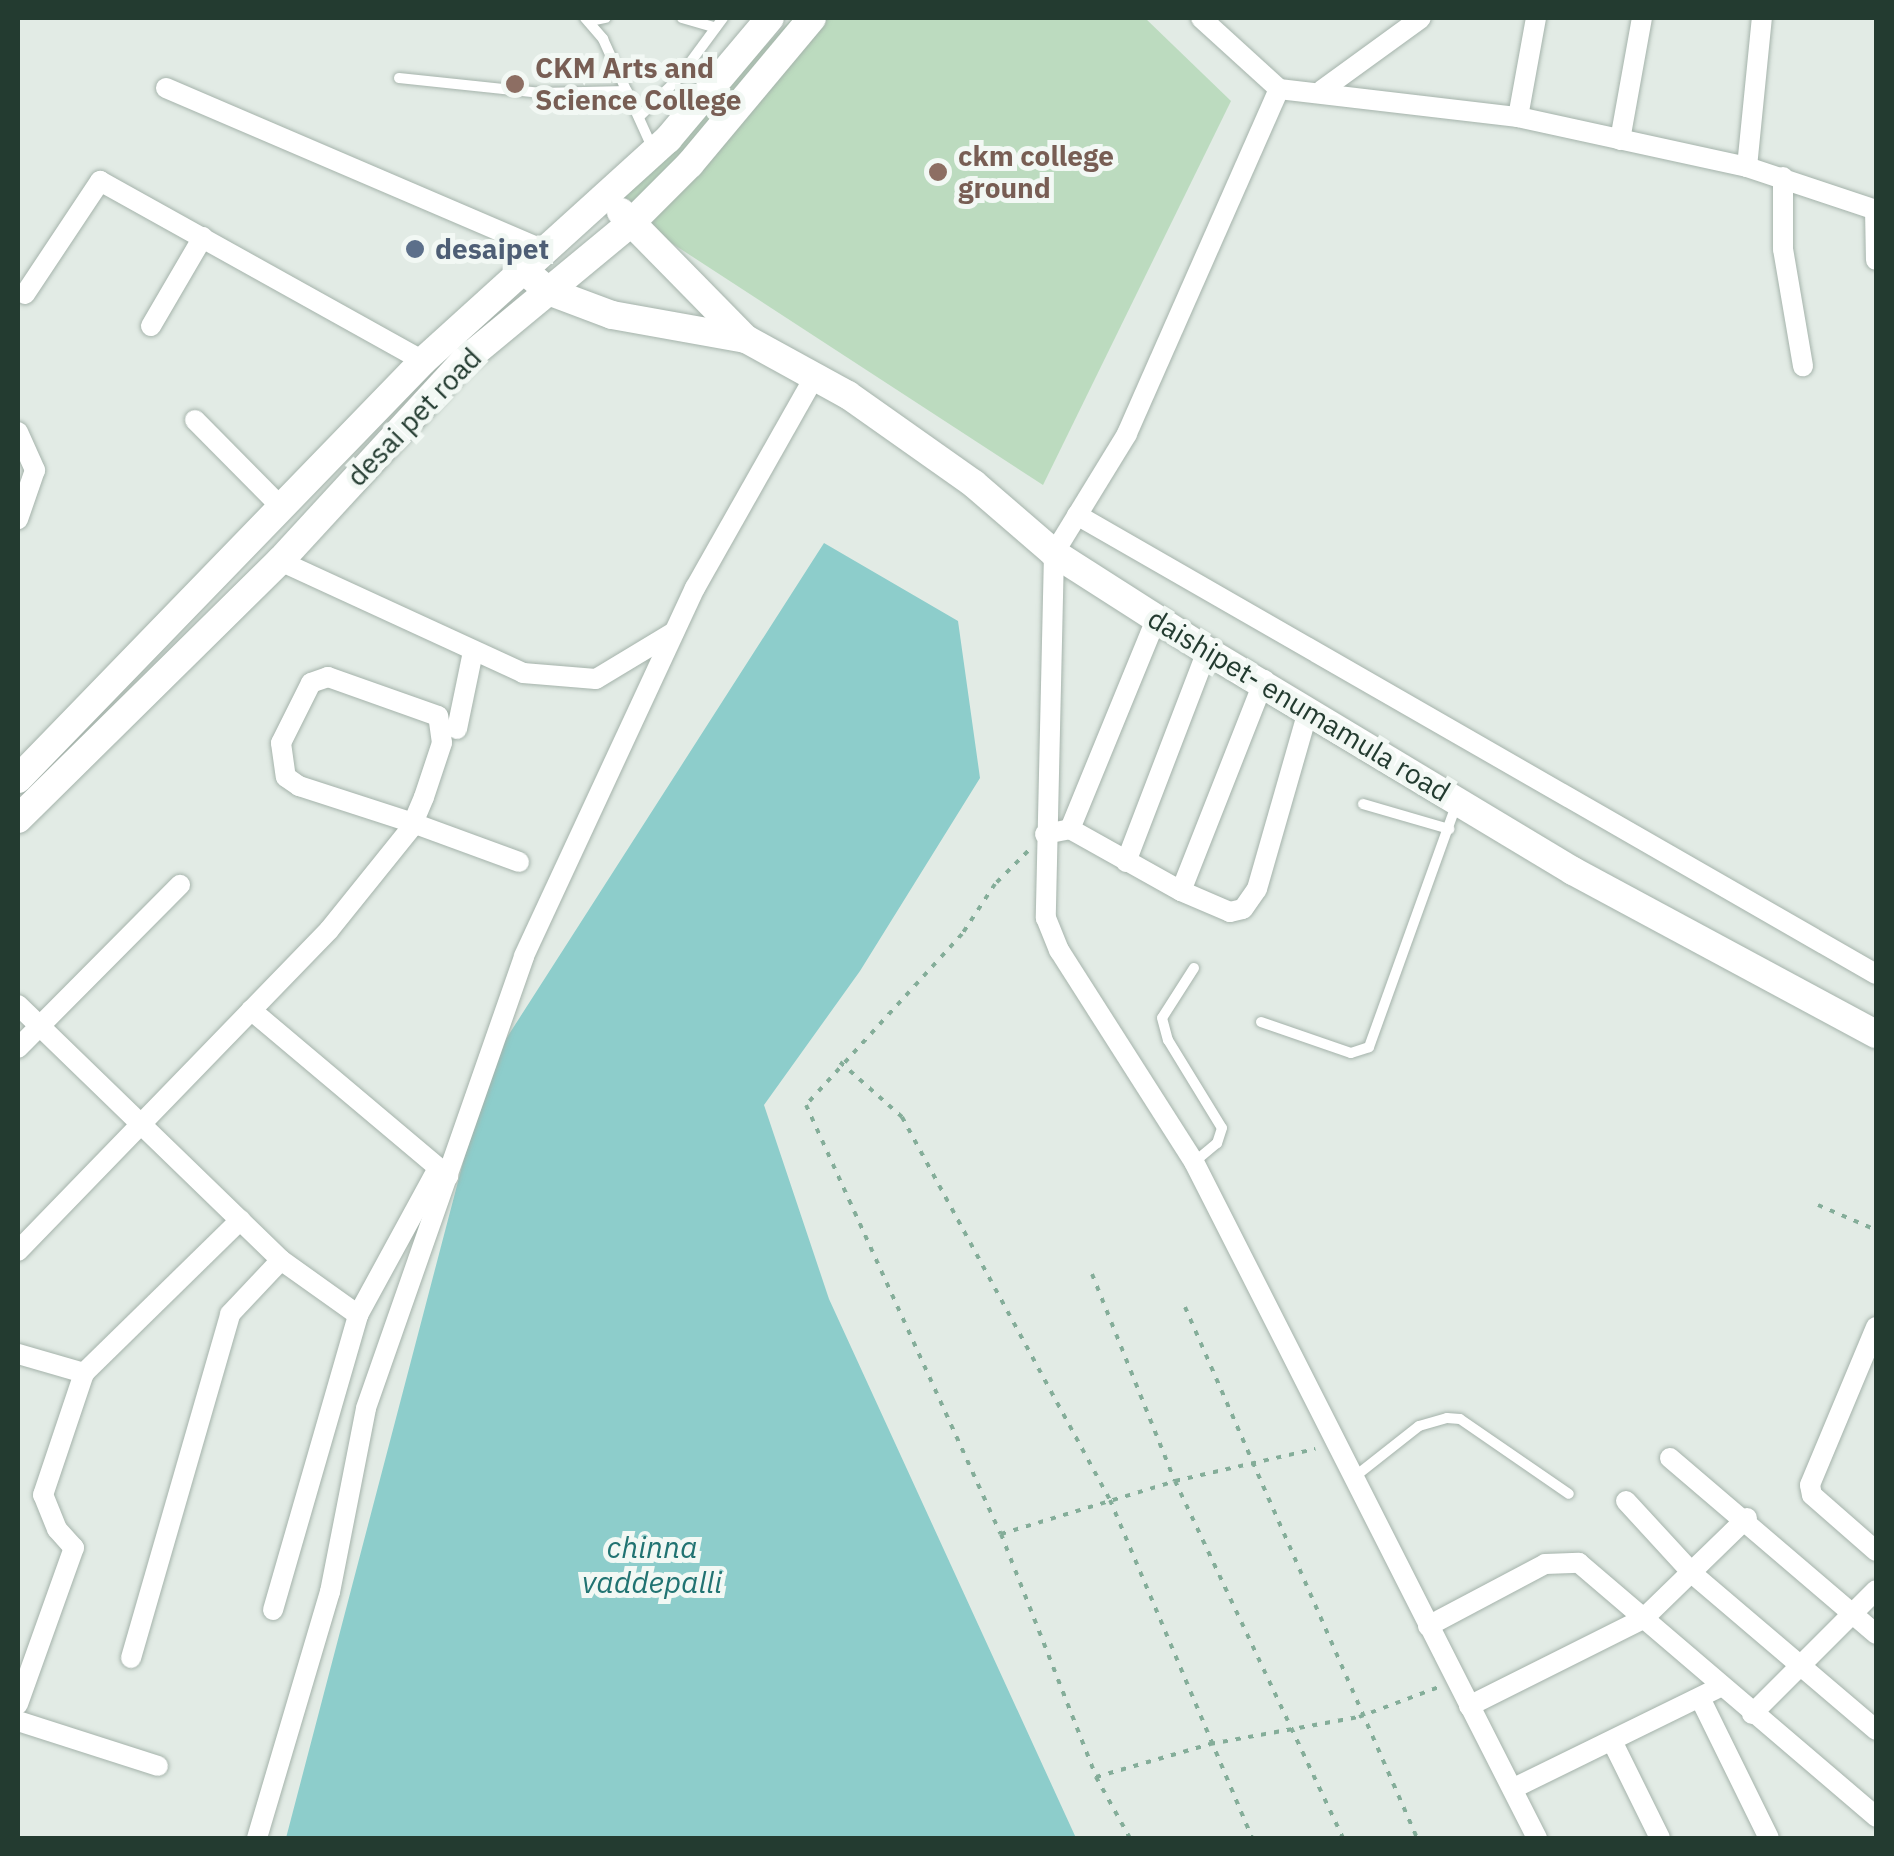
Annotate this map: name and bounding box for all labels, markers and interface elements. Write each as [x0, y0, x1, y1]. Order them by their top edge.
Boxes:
place label: CKM Arts and Science College [535, 51, 742, 117]
marker: CKM Arts and Science College [504, 73, 526, 95]
place label: ckm college ground [958, 139, 1114, 205]
marker: ckm college ground [927, 161, 949, 183]
place label: desaipet [435, 232, 549, 266]
marker: desaipet [404, 238, 426, 260]
street label: desai pet road [340, 341, 488, 493]
street label: daishipet- enumamula road [1142, 601, 1456, 809]
water label: chinna vaddepalli [582, 1529, 722, 1600]

